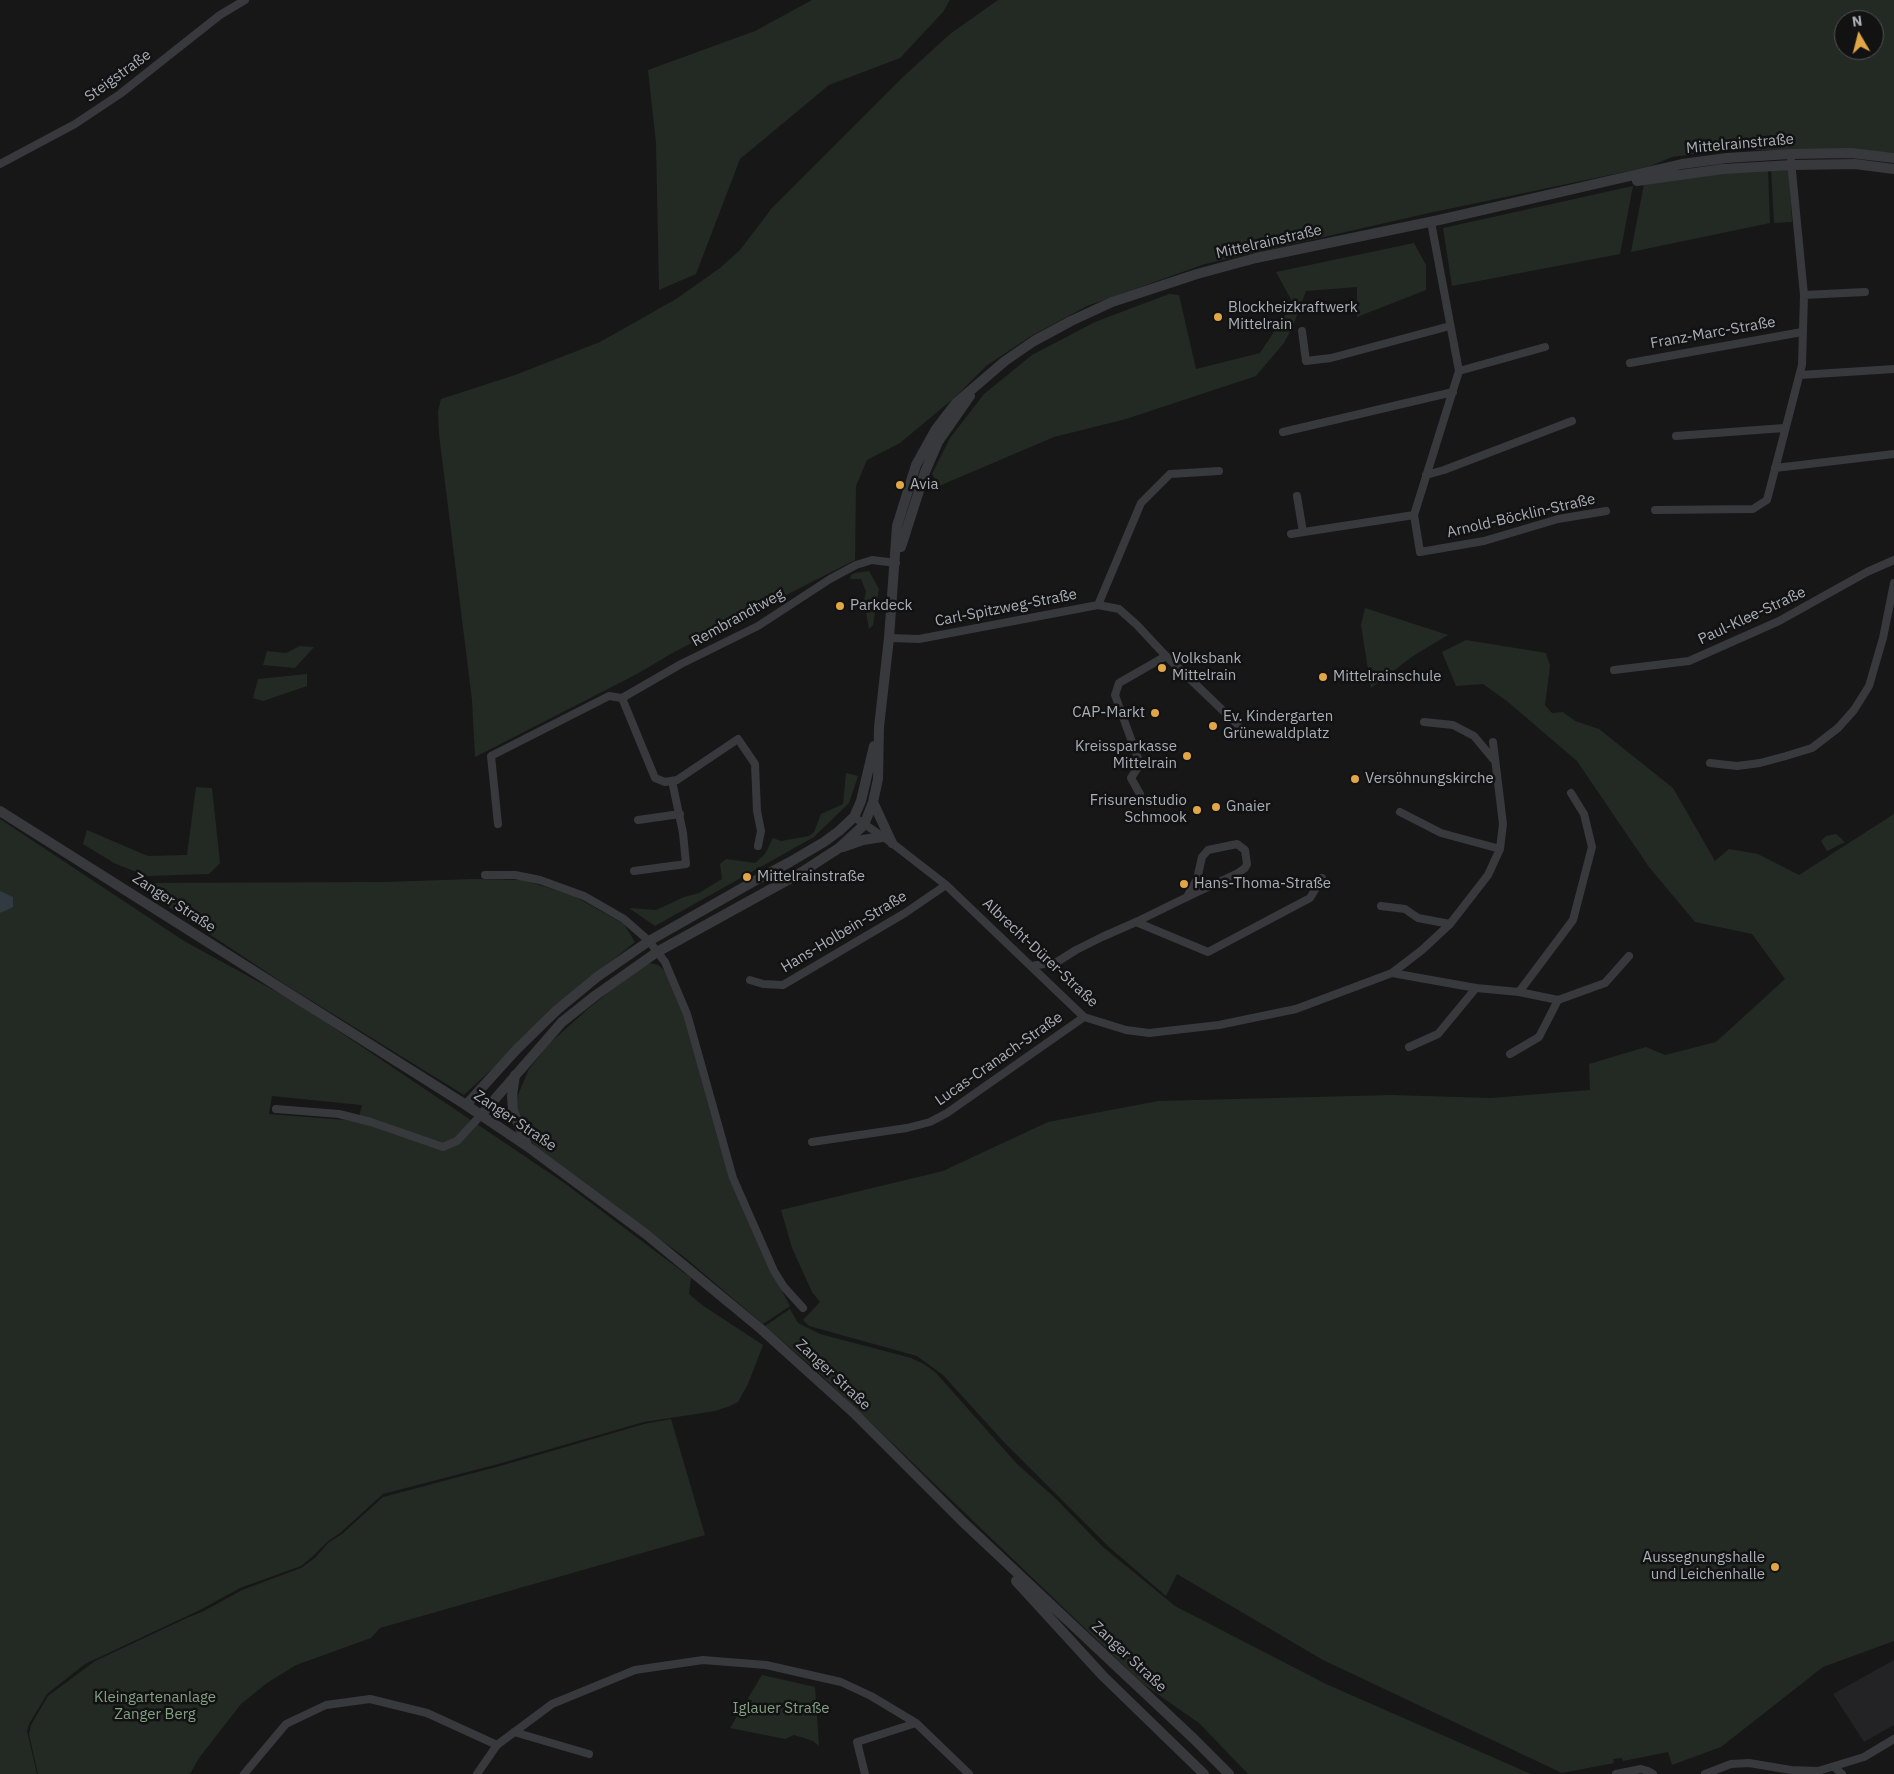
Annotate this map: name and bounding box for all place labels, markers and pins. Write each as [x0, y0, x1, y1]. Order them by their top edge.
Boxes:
place label: Blockheizkraftwerk Mittelrain [1228, 299, 1358, 334]
marker: Blockheizkraftwerk Mittelrain [1212, 311, 1224, 323]
place label: Avia [910, 476, 938, 494]
marker: Avia [894, 479, 906, 491]
place label: Parkdeck [850, 597, 913, 615]
marker: Parkdeck [834, 600, 846, 612]
place label: Volksbank Mittelrain [1172, 650, 1241, 685]
marker: Volksbank Mittelrain [1156, 662, 1168, 674]
place label: Mittelrainschule [1333, 668, 1442, 686]
marker: Mittelrainschule [1317, 671, 1329, 683]
place label: CAP-Markt [1072, 704, 1145, 722]
marker: CAP-Markt [1149, 707, 1161, 719]
place label: Ev. Kindergarten Grünewaldplatz [1223, 708, 1333, 743]
marker: Ev. Kindergarten Grünewaldplatz [1207, 720, 1219, 732]
place label: Kreissparkasse Mittelrain [1075, 738, 1177, 773]
marker: Kreissparkasse Mittelrain [1181, 750, 1193, 762]
place label: Versöhnungskirche [1365, 770, 1494, 788]
marker: Versöhnungskirche [1349, 773, 1361, 785]
place label: Frisurenstudio Schmook [1090, 792, 1187, 827]
place label: Gnaier [1226, 798, 1270, 816]
marker: Gnaier [1210, 801, 1222, 813]
marker: Frisurenstudio Schmook [1191, 804, 1203, 816]
place label: Mittelrainstraße [757, 868, 865, 886]
marker: Mittelrainstraße [741, 871, 753, 883]
place label: Hans-Thoma-Straße [1194, 875, 1331, 893]
marker: Hans-Thoma-Straße [1178, 878, 1190, 890]
place label: Aussegnungshalle und Leichenhalle [1643, 1549, 1765, 1584]
marker: Aussegnungshalle und Leichenhalle [1769, 1561, 1781, 1573]

